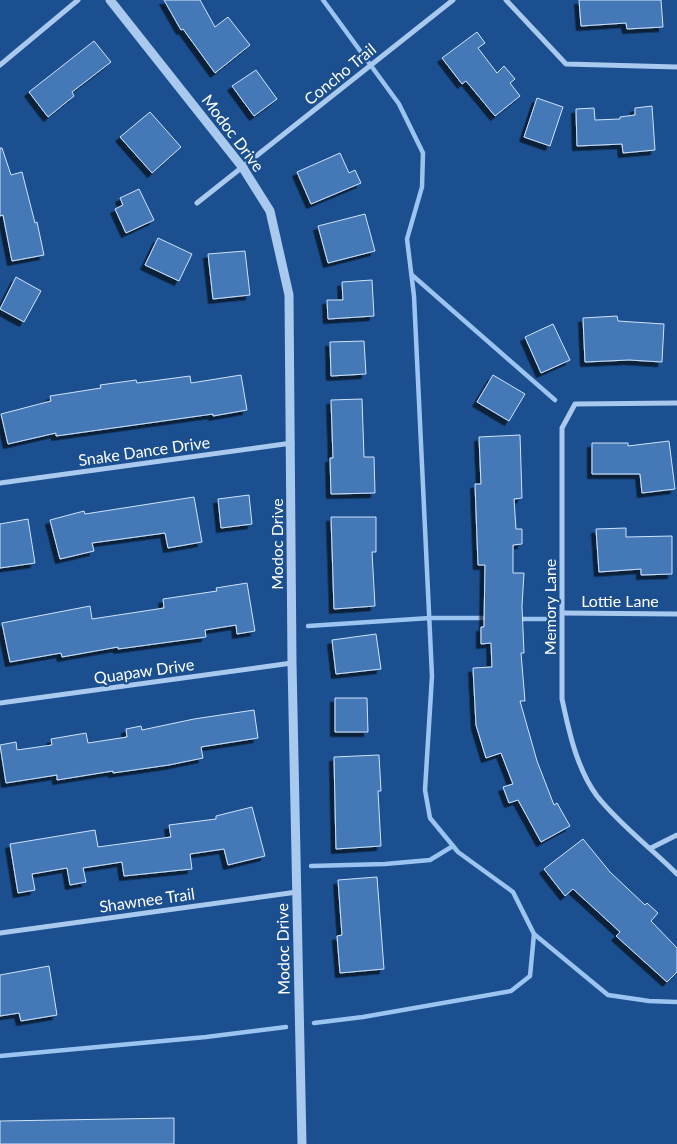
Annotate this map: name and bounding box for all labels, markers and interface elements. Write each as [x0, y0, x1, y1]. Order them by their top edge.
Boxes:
street label: Concho Trail [300, 39, 379, 108]
street label: Modoc Drive [198, 90, 269, 175]
street label: Snake Dance Drive [77, 432, 211, 469]
street label: Modoc Drive [267, 498, 286, 590]
street label: Memory Lane [540, 559, 559, 655]
street label: Lottie Lane [581, 591, 659, 610]
street label: Quapaw Drive [93, 654, 195, 687]
street label: Shawnee Trail [98, 883, 196, 916]
street label: Modoc Drive [272, 903, 293, 995]

